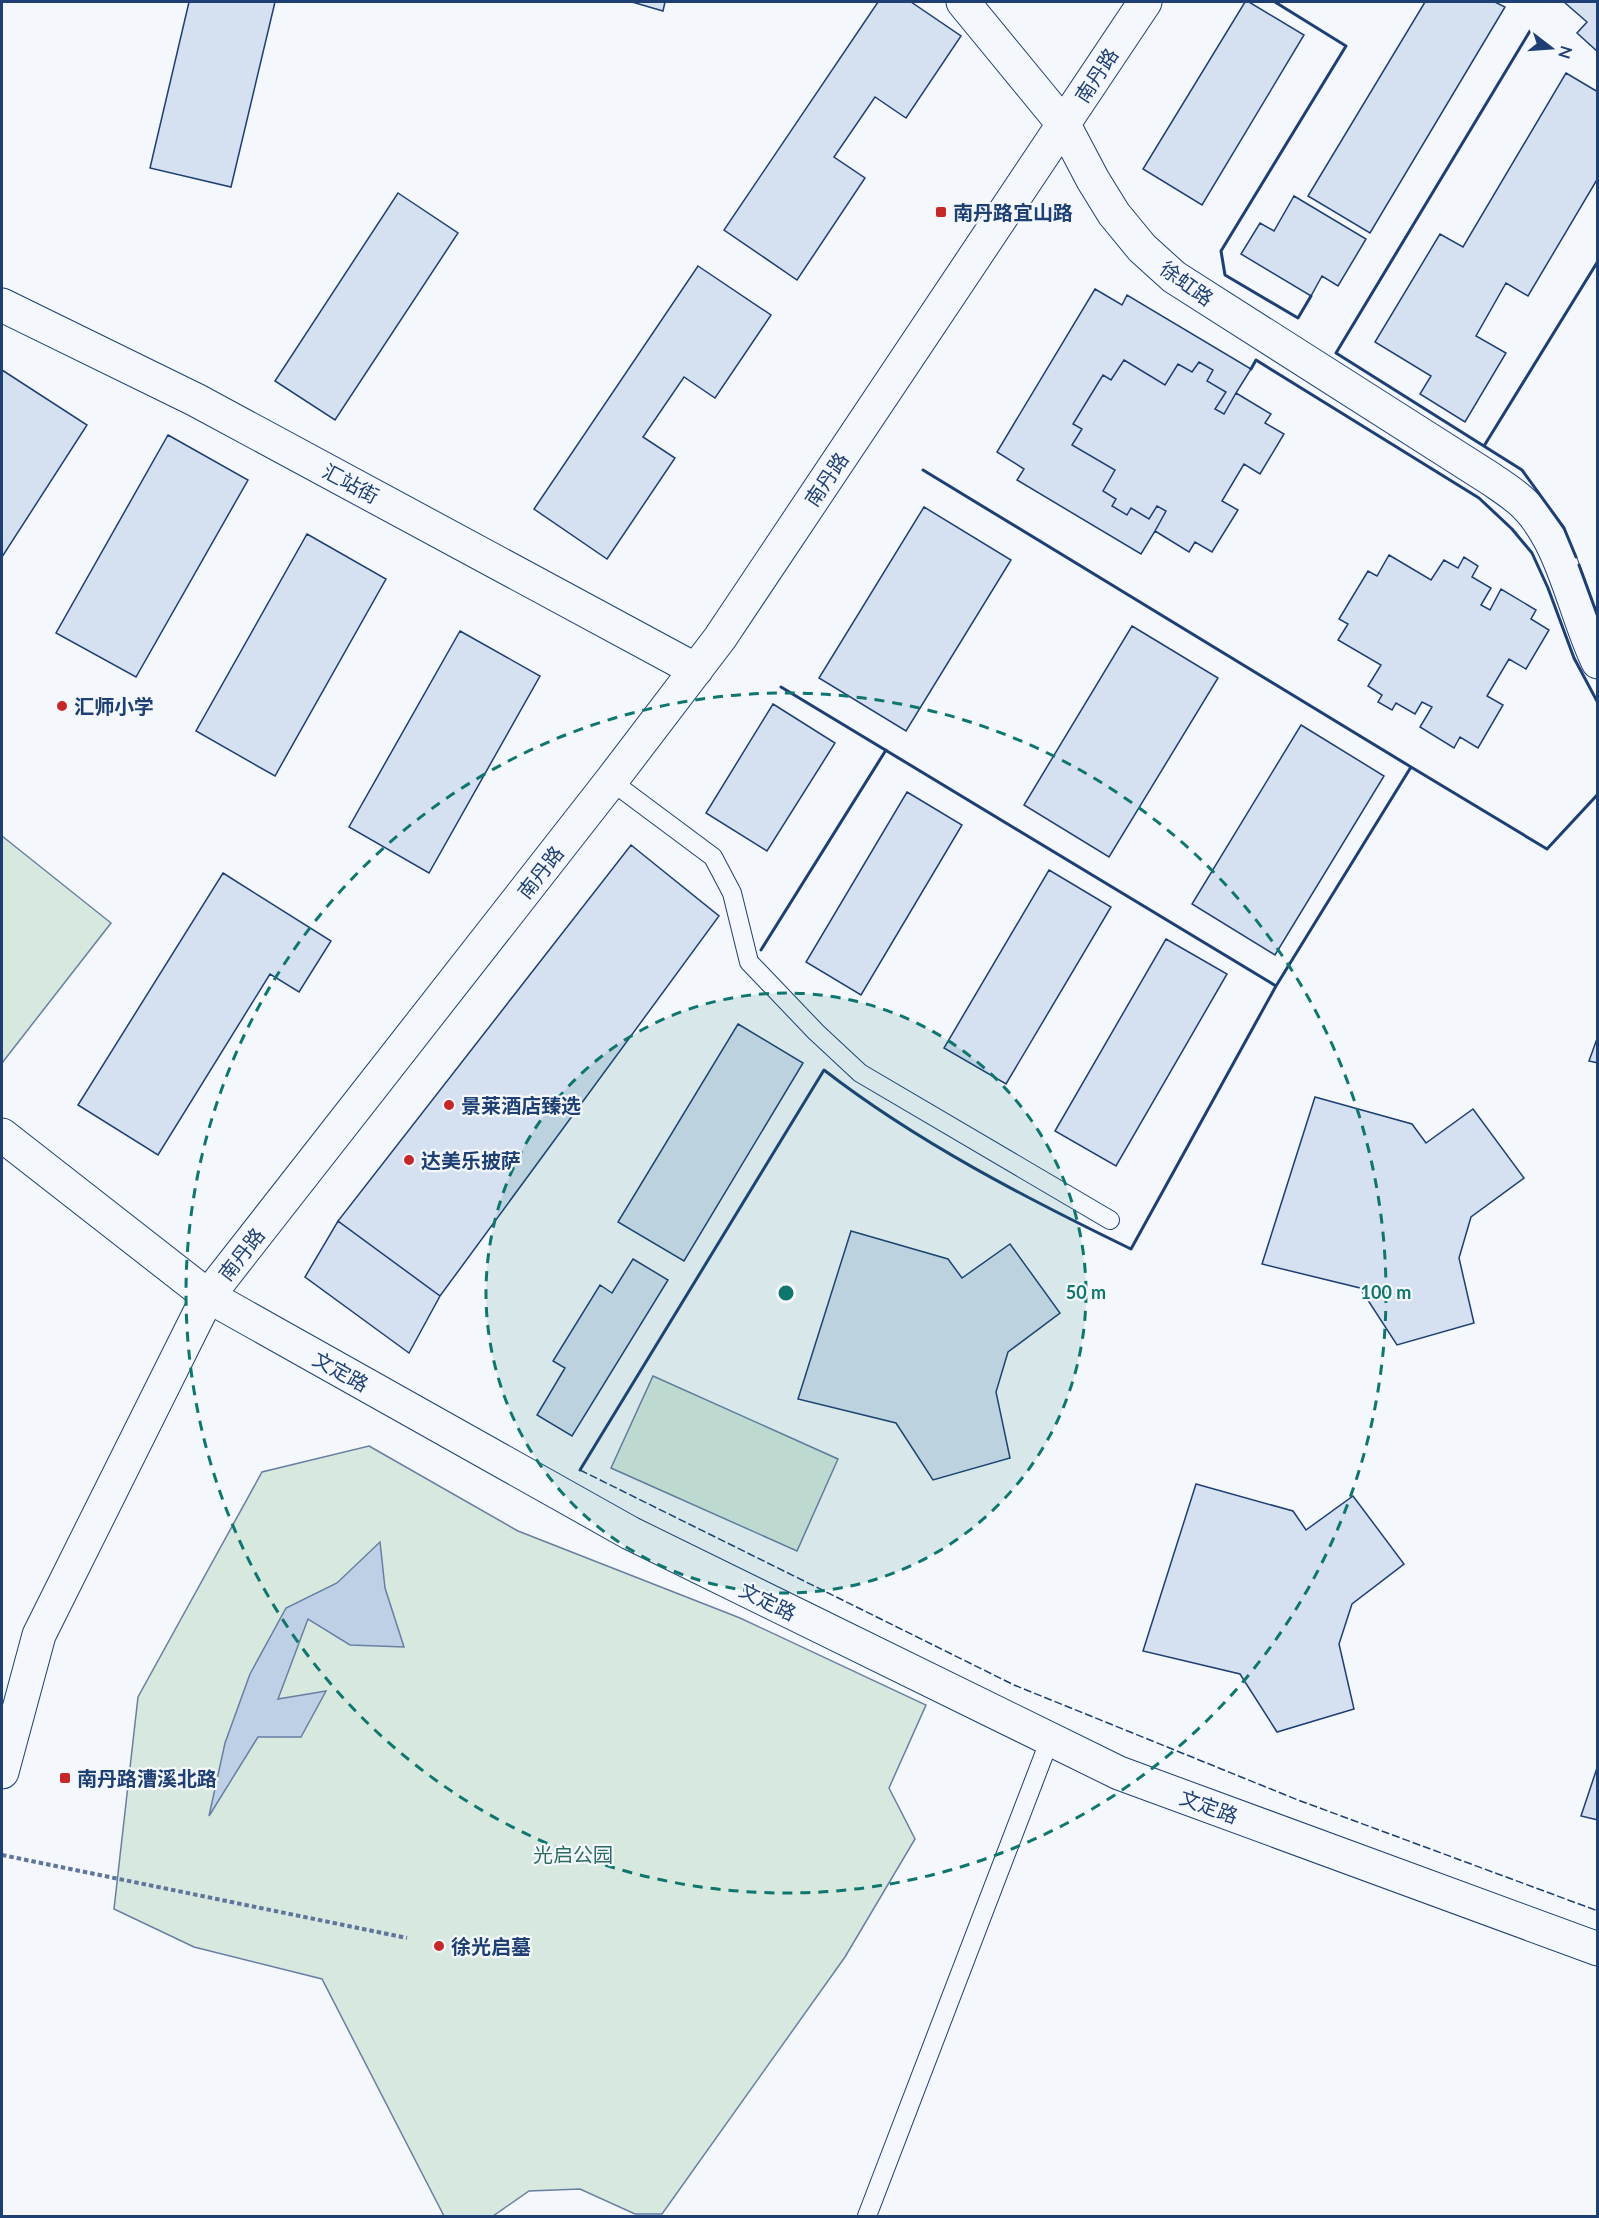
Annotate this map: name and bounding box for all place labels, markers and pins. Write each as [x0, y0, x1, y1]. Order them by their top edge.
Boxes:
place label: 南丹路宜山路 [953, 200, 1073, 224]
marker: 南丹路宜山路 [934, 205, 948, 219]
place label: 汇师小学 [74, 694, 154, 718]
marker: 汇师小学 [55, 699, 69, 713]
place label: 景莱酒店臻选 [461, 1093, 581, 1117]
marker: 景莱酒店臻选 [442, 1098, 456, 1112]
place label: 达美乐披萨 [421, 1148, 521, 1172]
marker: 达美乐披萨 [402, 1153, 416, 1167]
centre of rings [776, 1283, 796, 1303]
place label: 南丹路漕溪北路 [77, 1766, 217, 1790]
marker: 南丹路漕溪北路 [58, 1771, 72, 1785]
place label: 徐光启墓 [451, 1934, 531, 1958]
marker: 徐光启墓 [432, 1939, 446, 1953]

